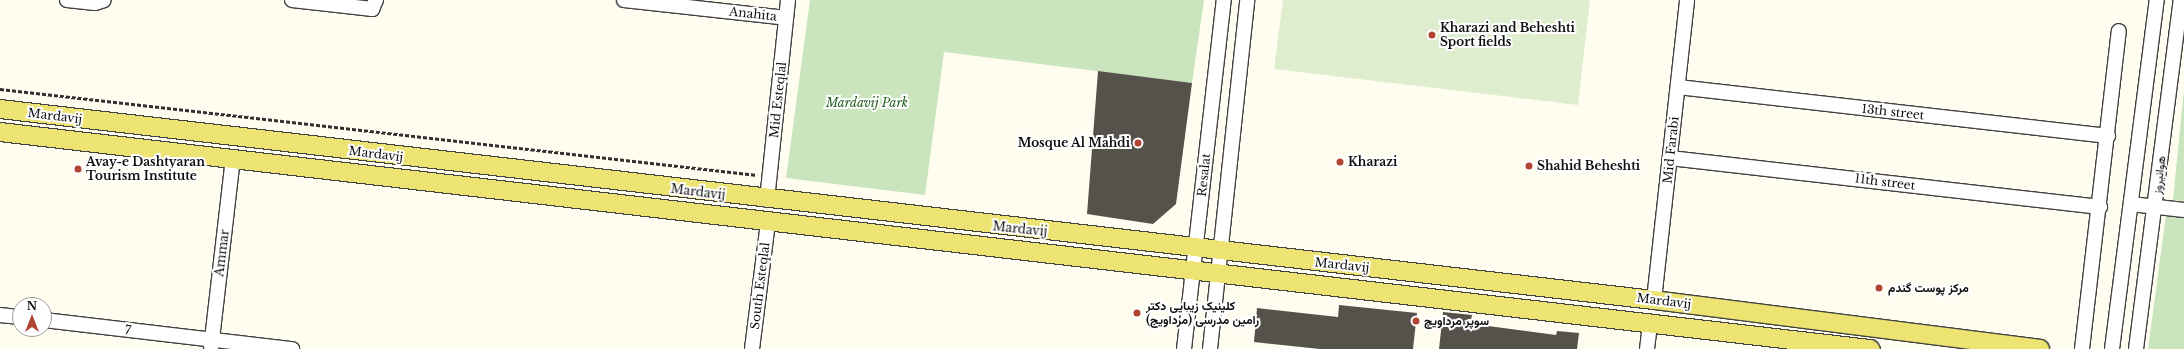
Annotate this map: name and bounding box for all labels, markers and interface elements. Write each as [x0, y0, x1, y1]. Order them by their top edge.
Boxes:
street label: Anahita [729, 4, 777, 24]
place label: Kharazi and Beheshti Sport fields [1440, 21, 1575, 49]
marker: Kharazi and Beheshti Sport fields [1427, 30, 1437, 40]
street label: Mid Esteqlal [767, 61, 789, 139]
park label: Mardavij Park [826, 96, 908, 110]
street label: 13th street [1861, 102, 1925, 122]
street label: Mardavij [27, 106, 83, 126]
street label: Mid Farabi [1660, 116, 1682, 184]
place label: Mosque Al Mahdi [1017, 136, 1130, 150]
marker: Mosque Al Mahdi [1133, 138, 1143, 148]
street label: Mardavij [348, 144, 404, 164]
street label: Resalat [1195, 153, 1213, 197]
place label: Avay-e Dashtyaran Tourism Institute [86, 155, 205, 183]
place label: Kharazi [1348, 155, 1397, 169]
street label: هوانیروز [2150, 155, 2168, 195]
marker: Kharazi [1335, 157, 1345, 167]
place label: Shahid Beheshti [1537, 159, 1640, 173]
marker: Shahid Beheshti [1524, 161, 1534, 171]
marker: Avay-e Dashtyaran Tourism Institute [73, 164, 83, 174]
street label: 11th street [1854, 171, 1916, 193]
street label: Mardavij [670, 182, 726, 202]
street label: Mardavij [992, 219, 1048, 239]
street label: Ammar [212, 229, 232, 277]
street label: South Esteqlal [748, 242, 772, 330]
street label: Mardavij [1314, 255, 1370, 275]
place label: مرکز پوست گندم [1888, 281, 1969, 295]
marker: مرکز پوست گندم [1873, 282, 1885, 294]
street label: Mardavij [1636, 291, 1692, 311]
north arrow [12, 297, 52, 337]
text: N [27, 299, 37, 313]
place label: کلینیک زیبایی دکتر رامین مدرسی (مرداویج) [1146, 299, 1259, 327]
marker: کلینیک زیبایی دکتر رامین مدرسی (مرداویج) [1131, 307, 1143, 319]
place label: سوپر مرداویچ [1424, 314, 1489, 328]
marker: سوپر مرداویچ [1411, 316, 1421, 326]
street label: 7 [124, 322, 132, 338]

